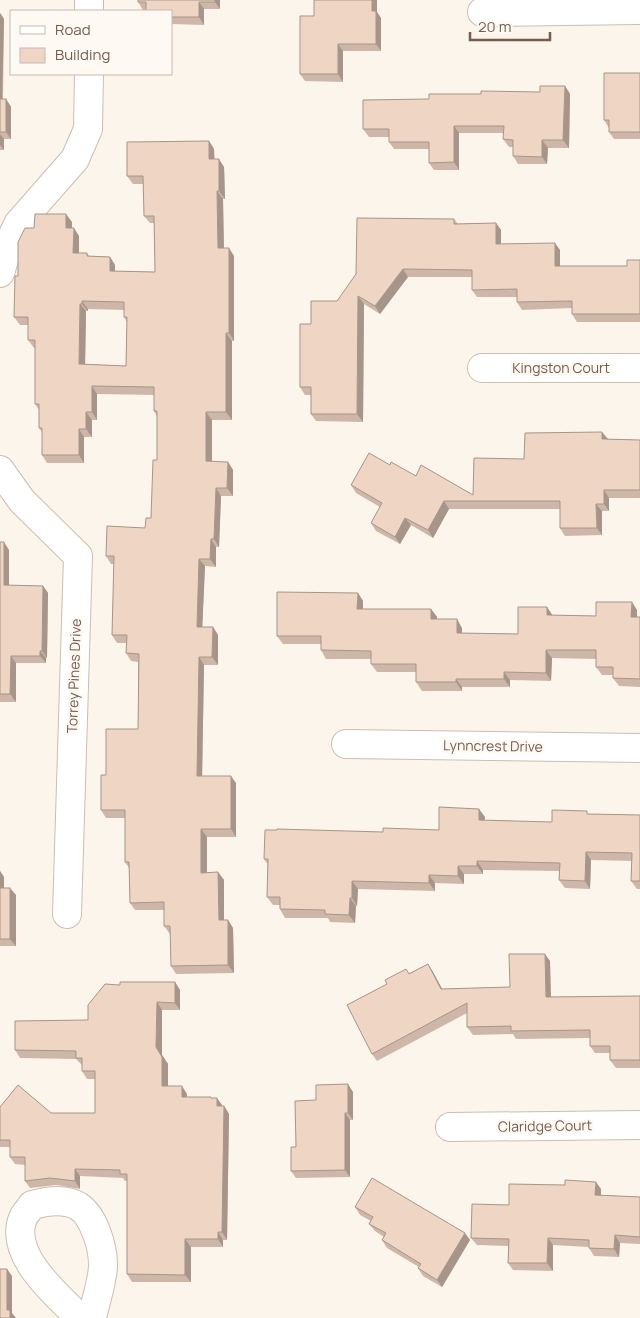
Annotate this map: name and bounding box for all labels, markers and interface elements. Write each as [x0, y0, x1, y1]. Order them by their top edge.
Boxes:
legend [10, 10, 172, 75]
scale bar [470, 10, 550, 42]
text: 20 m [478, 16, 511, 37]
text: Road [55, 19, 91, 40]
text: Building [55, 44, 110, 65]
street label: Kingston Court [512, 358, 610, 377]
street label: Torrey Pines Drive [62, 618, 85, 734]
street label: Lynncrest Drive [443, 735, 543, 756]
street label: Claridge Court [498, 1115, 593, 1136]

